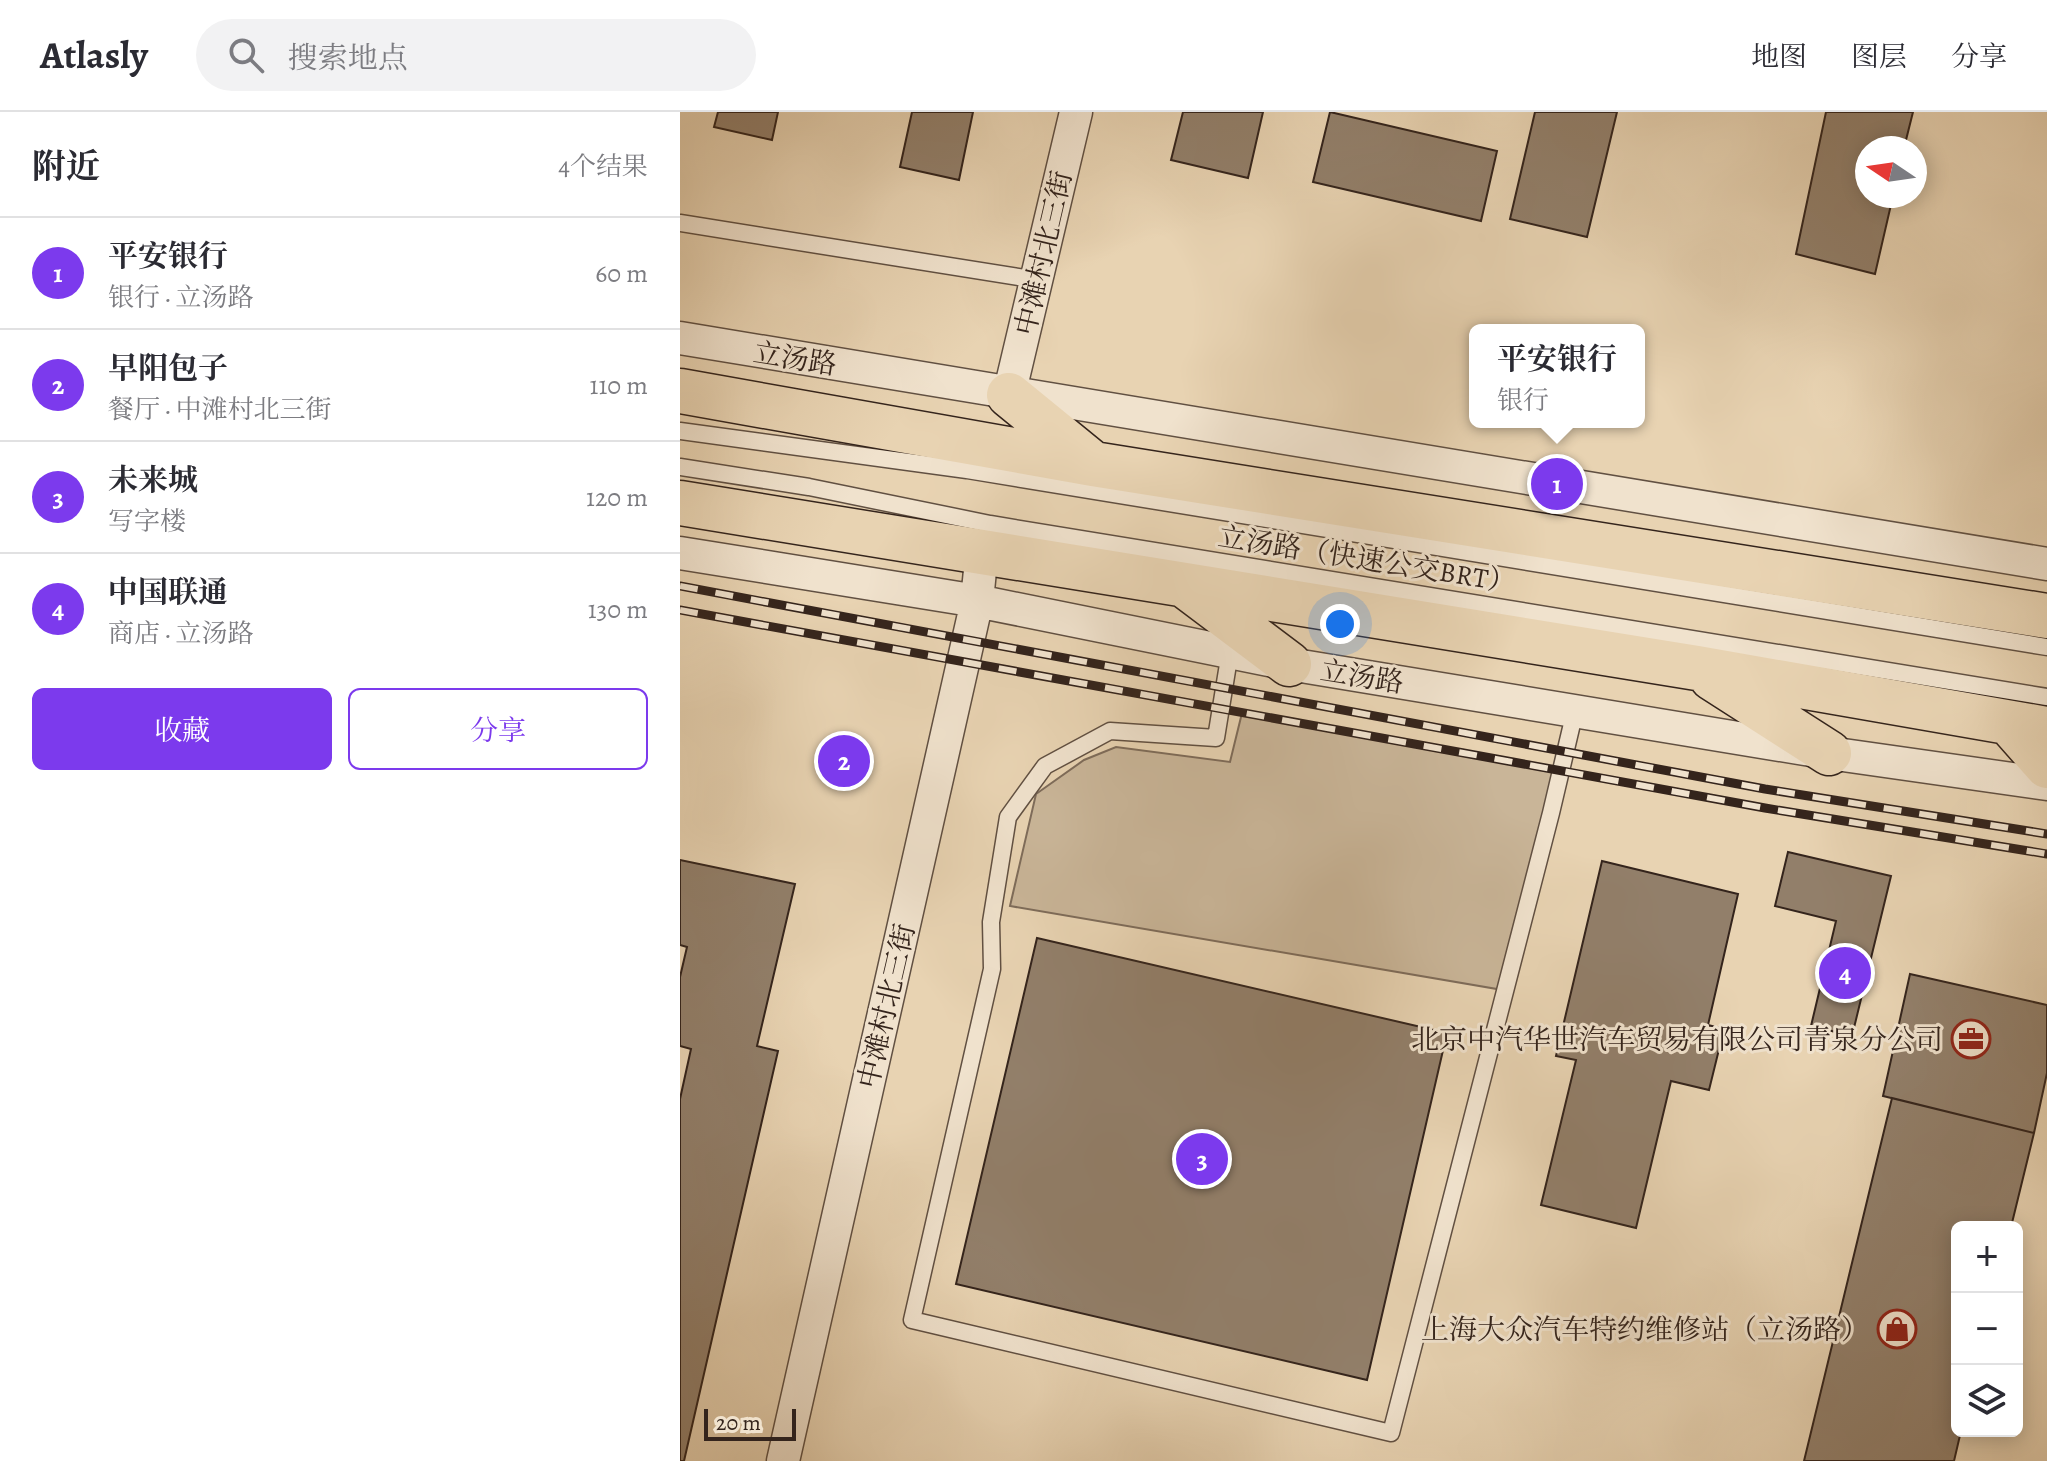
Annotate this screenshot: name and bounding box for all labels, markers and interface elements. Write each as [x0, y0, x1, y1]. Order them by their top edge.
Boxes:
search box [196, 19, 756, 91]
text: Atlasly [40, 29, 148, 81]
icon: search [224, 33, 268, 77]
text: 搜索地点 [288, 38, 408, 78]
text: 地图 [1751, 38, 1807, 76]
text: 图层 [1851, 38, 1907, 76]
text: 分享 [1951, 38, 2007, 76]
north arrow [1855, 136, 1927, 208]
text: 附近 [32, 143, 100, 190]
text: 4个结果 [558, 149, 648, 184]
street label: 中滩村北三街 [1007, 167, 1081, 339]
text: 平安银行 [108, 236, 228, 276]
text: 1 [53, 256, 63, 291]
text: 60 m [595, 256, 648, 291]
text: 银行 · 立汤路 [108, 280, 253, 315]
popup [1469, 324, 1645, 428]
street label: 立汤路 [750, 334, 839, 384]
text: 平安银行 [1497, 339, 1617, 379]
text: 早阳包子 [108, 348, 228, 388]
text: 2 [52, 368, 64, 403]
text: 110 m [590, 368, 648, 403]
text: 银行 [1497, 383, 1549, 418]
text: 餐厅 · 中滩村北三街 [108, 392, 331, 427]
pin: 1 [1531, 454, 1583, 514]
text: 未来城 [108, 460, 198, 500]
text: 3 [52, 480, 64, 515]
text: 120 m [586, 480, 648, 515]
text: 写字楼 [108, 504, 186, 539]
street label: 立汤路（快速公交BRT） [1215, 518, 1519, 602]
text: 中国联通 [108, 572, 228, 612]
text: 4 [52, 592, 64, 627]
text: 130 m [588, 592, 648, 627]
your location [1320, 604, 1360, 644]
text: 商店 · 立汤路 [108, 616, 253, 651]
street label: 立汤路 [1317, 652, 1406, 702]
button: 收藏 [32, 688, 332, 770]
button: 分享 [348, 688, 648, 770]
pin: 2 [818, 731, 870, 791]
street label: 中滩村北三街 [850, 920, 924, 1092]
pin: 4 [1819, 943, 1871, 1003]
office icon: 北京中汽华世汽车贸易有限公司青泉分公司 [1950, 1018, 1992, 1060]
place label: 北京中汽华世汽车贸易有限公司青泉分公司 [1411, 1021, 1943, 1059]
pin: 3 [1176, 1129, 1228, 1189]
map controls [1951, 1221, 2023, 1437]
button: + [1951, 1221, 2023, 1293]
button: − [1951, 1293, 2023, 1365]
shop icon: 上海大众汽车特约维修站（立汤路） [1876, 1308, 1918, 1350]
place label: 上海大众汽车特约维修站（立汤路） [1421, 1311, 1869, 1349]
button: layers [1951, 1365, 2023, 1437]
scale bar [704, 1405, 796, 1441]
text: 20 m [716, 1408, 761, 1438]

